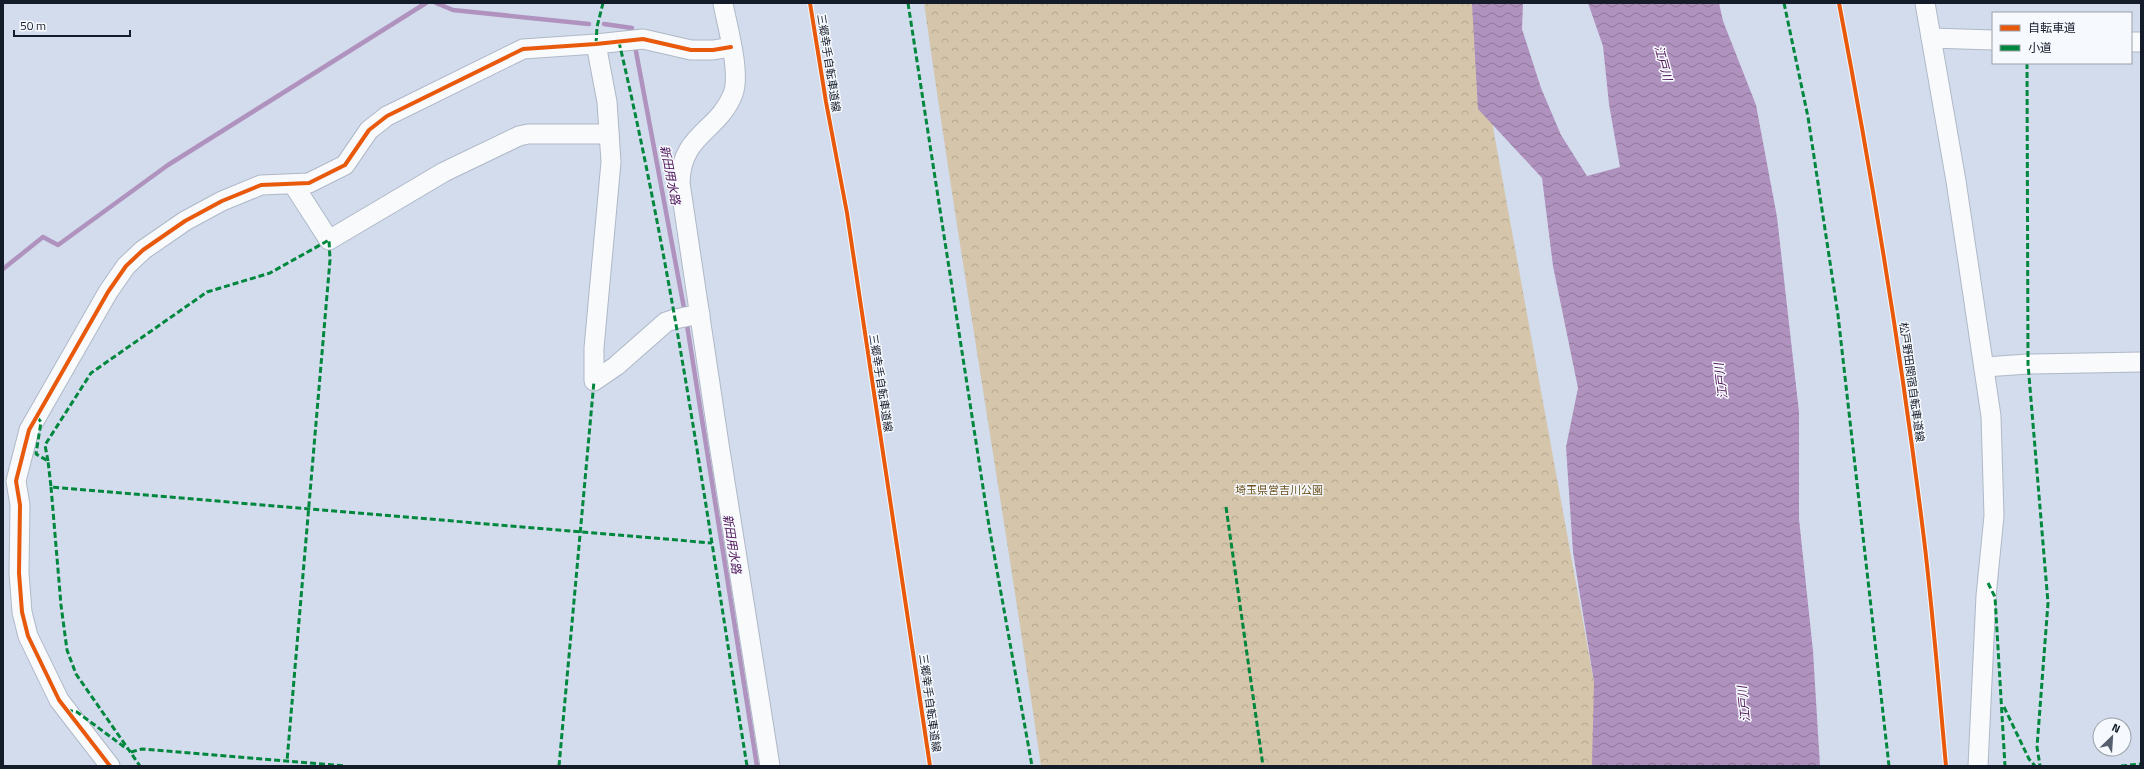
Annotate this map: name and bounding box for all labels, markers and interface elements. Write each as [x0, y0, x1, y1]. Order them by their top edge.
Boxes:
scale bar [14, 12, 130, 38]
legend [1992, 12, 2132, 64]
street label: 三郷幸手自転車道線 [813, 13, 845, 113]
text: 50 m [20, 16, 46, 35]
text: 自転車道 [2028, 18, 2076, 37]
text: 小道 [2028, 38, 2052, 57]
water label: 江戸川 [1650, 43, 1678, 85]
water label: 新田用水路 [655, 144, 686, 207]
street label: 松戸野田関宿自転車道線 [1896, 321, 1928, 443]
street label: 三郷幸手自転車道線 [865, 333, 897, 433]
water label: 江戸川 [1709, 360, 1732, 400]
park label: 埼玉県営吉川公園 [1235, 482, 1323, 498]
water label: 新田用水路 [718, 513, 747, 576]
street label: 三郷幸手自転車道線 [915, 653, 945, 753]
water label: 江戸川 [1732, 683, 1755, 723]
north arrow [2092, 717, 2132, 757]
text: N [2109, 719, 2123, 737]

